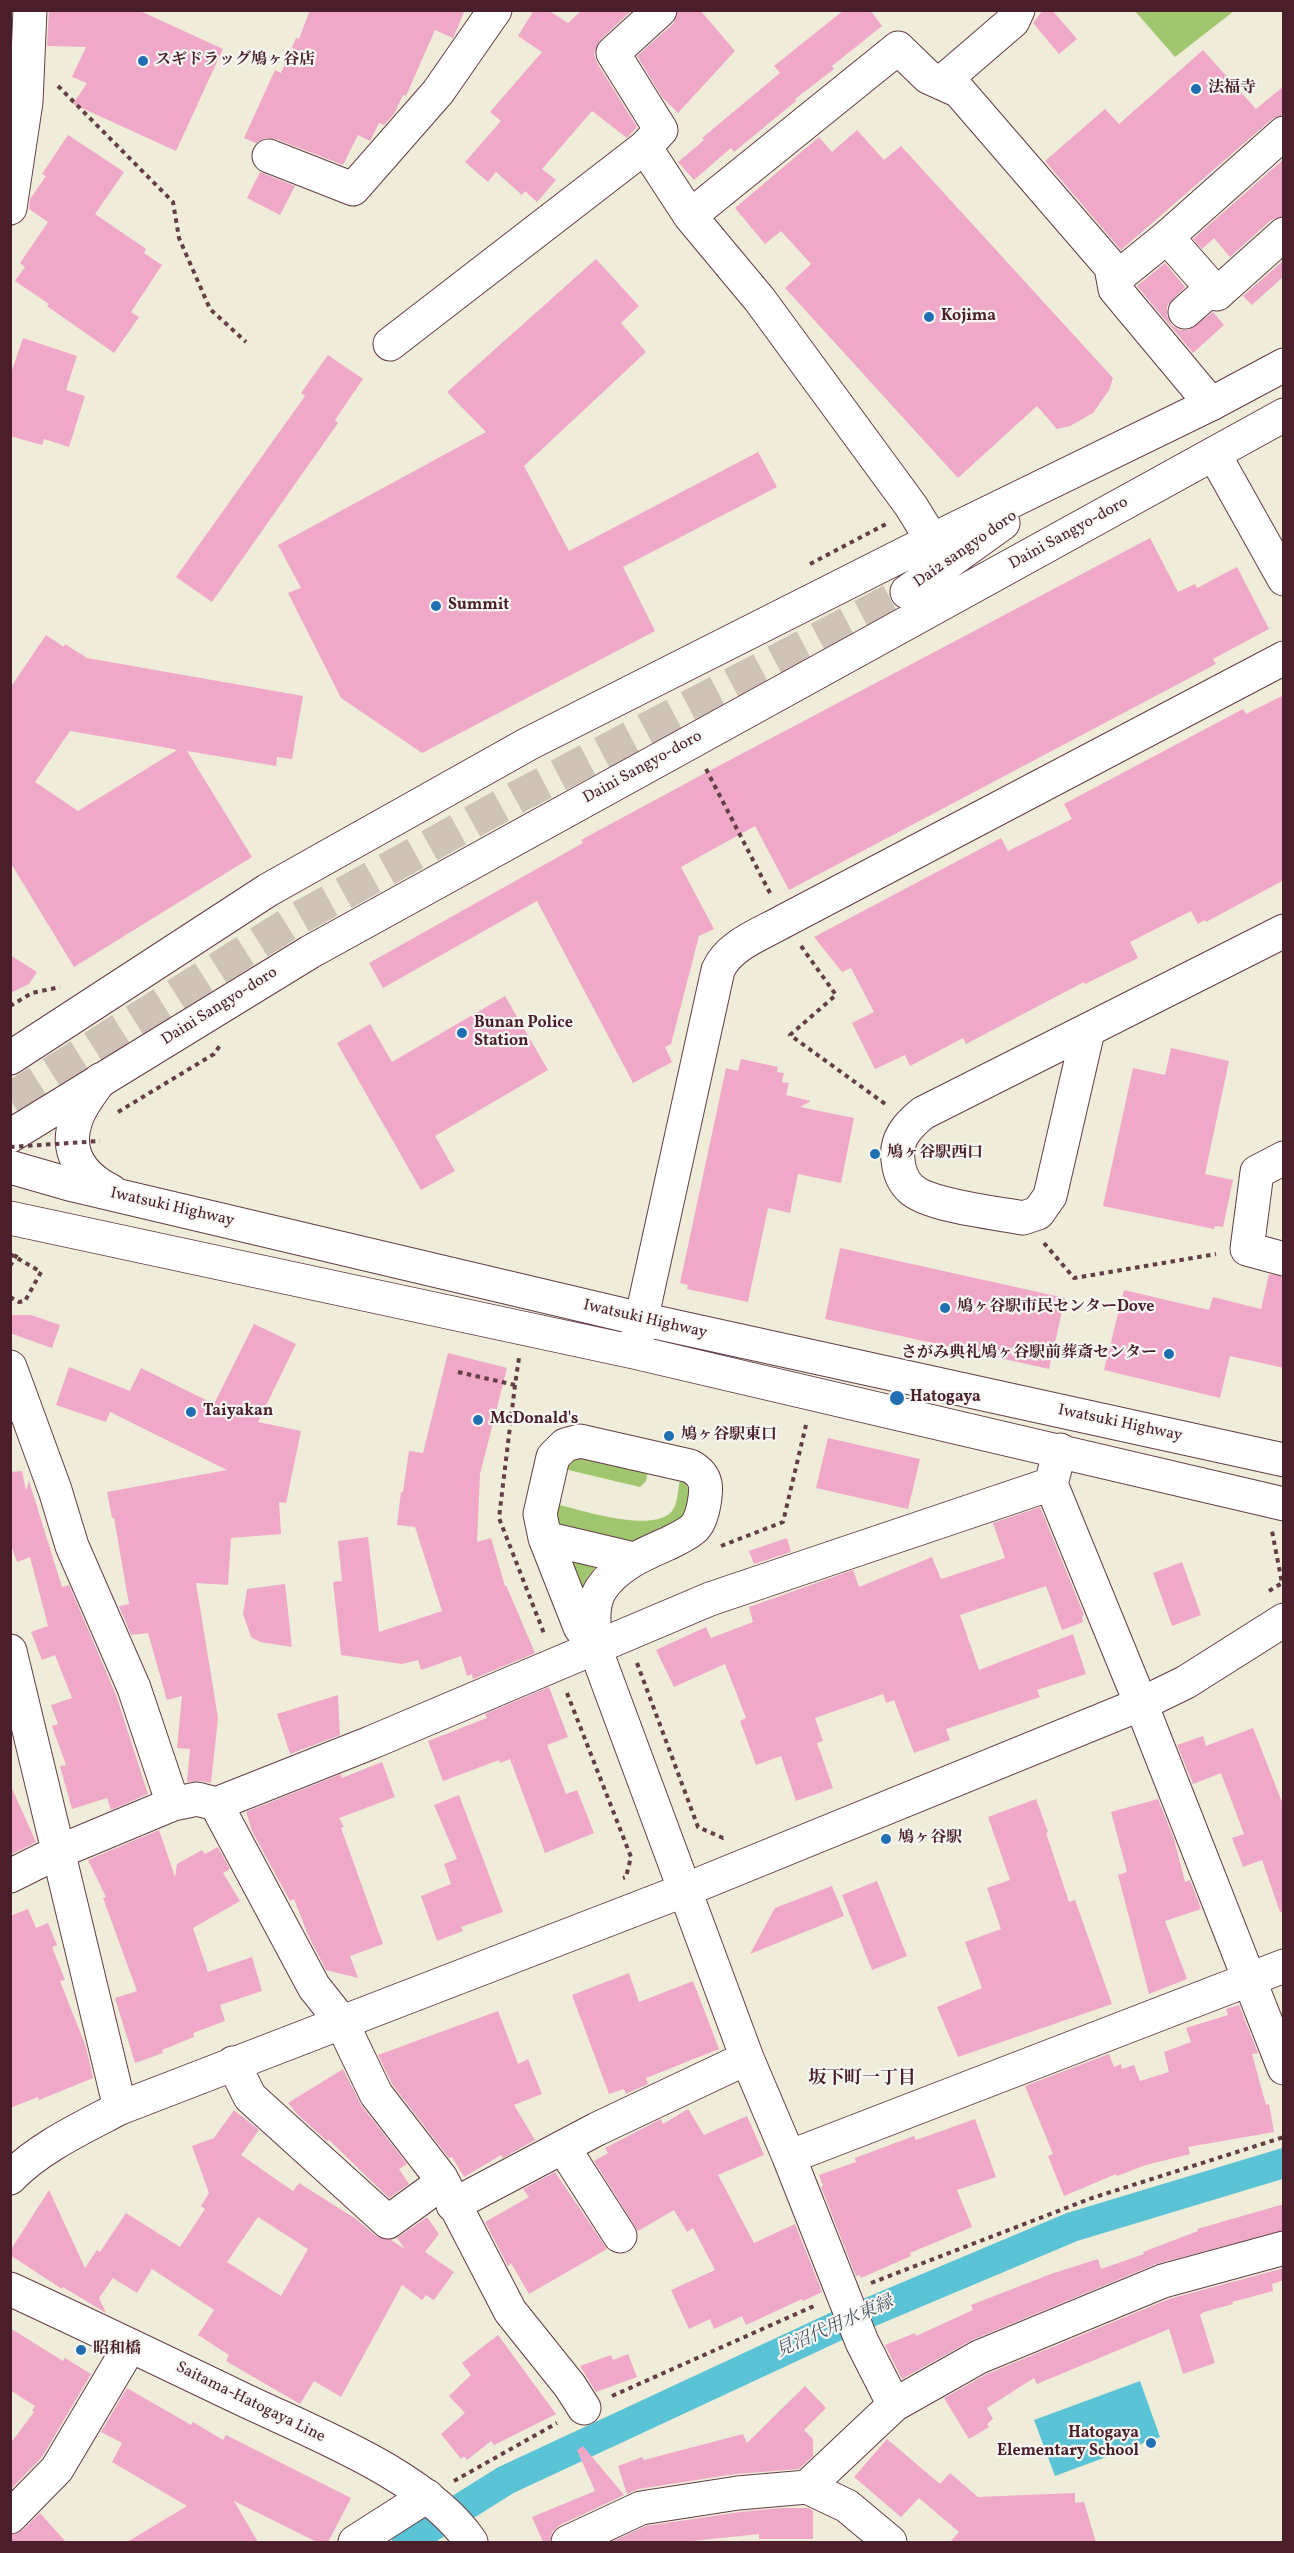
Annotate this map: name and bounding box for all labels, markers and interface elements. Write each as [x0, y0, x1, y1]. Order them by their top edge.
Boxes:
place label: スギドラッグ鳩ヶ谷店 [155, 51, 315, 71]
marker: スギドラッグ鳩ヶ谷店 [136, 54, 150, 68]
place label: 法福寺 [1208, 79, 1256, 99]
marker: 法福寺 [1189, 82, 1203, 96]
place label: Kojima [941, 307, 996, 327]
marker: Kojima [922, 310, 936, 324]
street label: Daini Sangyo-doro [1006, 493, 1132, 575]
street label: Dai2 sangyo doro [911, 507, 1021, 593]
place label: Summit [448, 596, 509, 616]
marker: Summit [429, 599, 443, 613]
street label: Daini Sangyo-doro [580, 727, 706, 809]
street label: Daini Sangyo-doro [159, 964, 281, 1050]
place label: Bunan Police Station [474, 1014, 573, 1052]
marker: Bunan Police Station [455, 1026, 469, 1040]
place label: 鳩ヶ谷駅西口 [887, 1144, 983, 1164]
marker: 鳩ヶ谷駅西口 [868, 1147, 882, 1161]
street label: Iwatsuki Highway [108, 1184, 236, 1232]
street label: Iwatsuki Highway [581, 1296, 709, 1344]
place label: 鳩ヶ谷駅市民センターDove [957, 1298, 1155, 1318]
marker: 鳩ヶ谷駅市民センターDove [938, 1301, 952, 1315]
place label: さがみ典礼鳩ヶ谷駅前葬斎センター [901, 1344, 1157, 1364]
marker: さがみ典礼鳩ヶ谷駅前葬斎センター [1162, 1347, 1176, 1361]
place label: Hatogaya [910, 1388, 981, 1408]
marker: Hatogaya [888, 1389, 906, 1407]
street label: Iwatsuki Highway [1056, 1401, 1184, 1447]
place label: Taiyakan [203, 1402, 273, 1422]
marker: Taiyakan [184, 1405, 198, 1419]
place label: McDonald's [490, 1410, 578, 1430]
marker: McDonald's [471, 1413, 485, 1427]
place label: 鳩ヶ谷駅東口 [681, 1426, 777, 1446]
marker: 鳩ヶ谷駅東口 [662, 1429, 676, 1443]
place label: 鳩ヶ谷駅 [898, 1829, 962, 1849]
marker: 鳩ヶ谷駅 [879, 1832, 893, 1846]
district label: 坂下町一丁目 [808, 2069, 916, 2091]
water label: 見沼代用水東縁 [773, 2293, 897, 2363]
place label: 昭和橋 [93, 2340, 141, 2360]
marker: 昭和橋 [74, 2343, 88, 2357]
street label: Saitama-Hatogaya Line [172, 2358, 328, 2448]
place label: Hatogaya Elementary School [997, 2424, 1139, 2462]
marker: Hatogaya Elementary School [1144, 2436, 1158, 2450]

